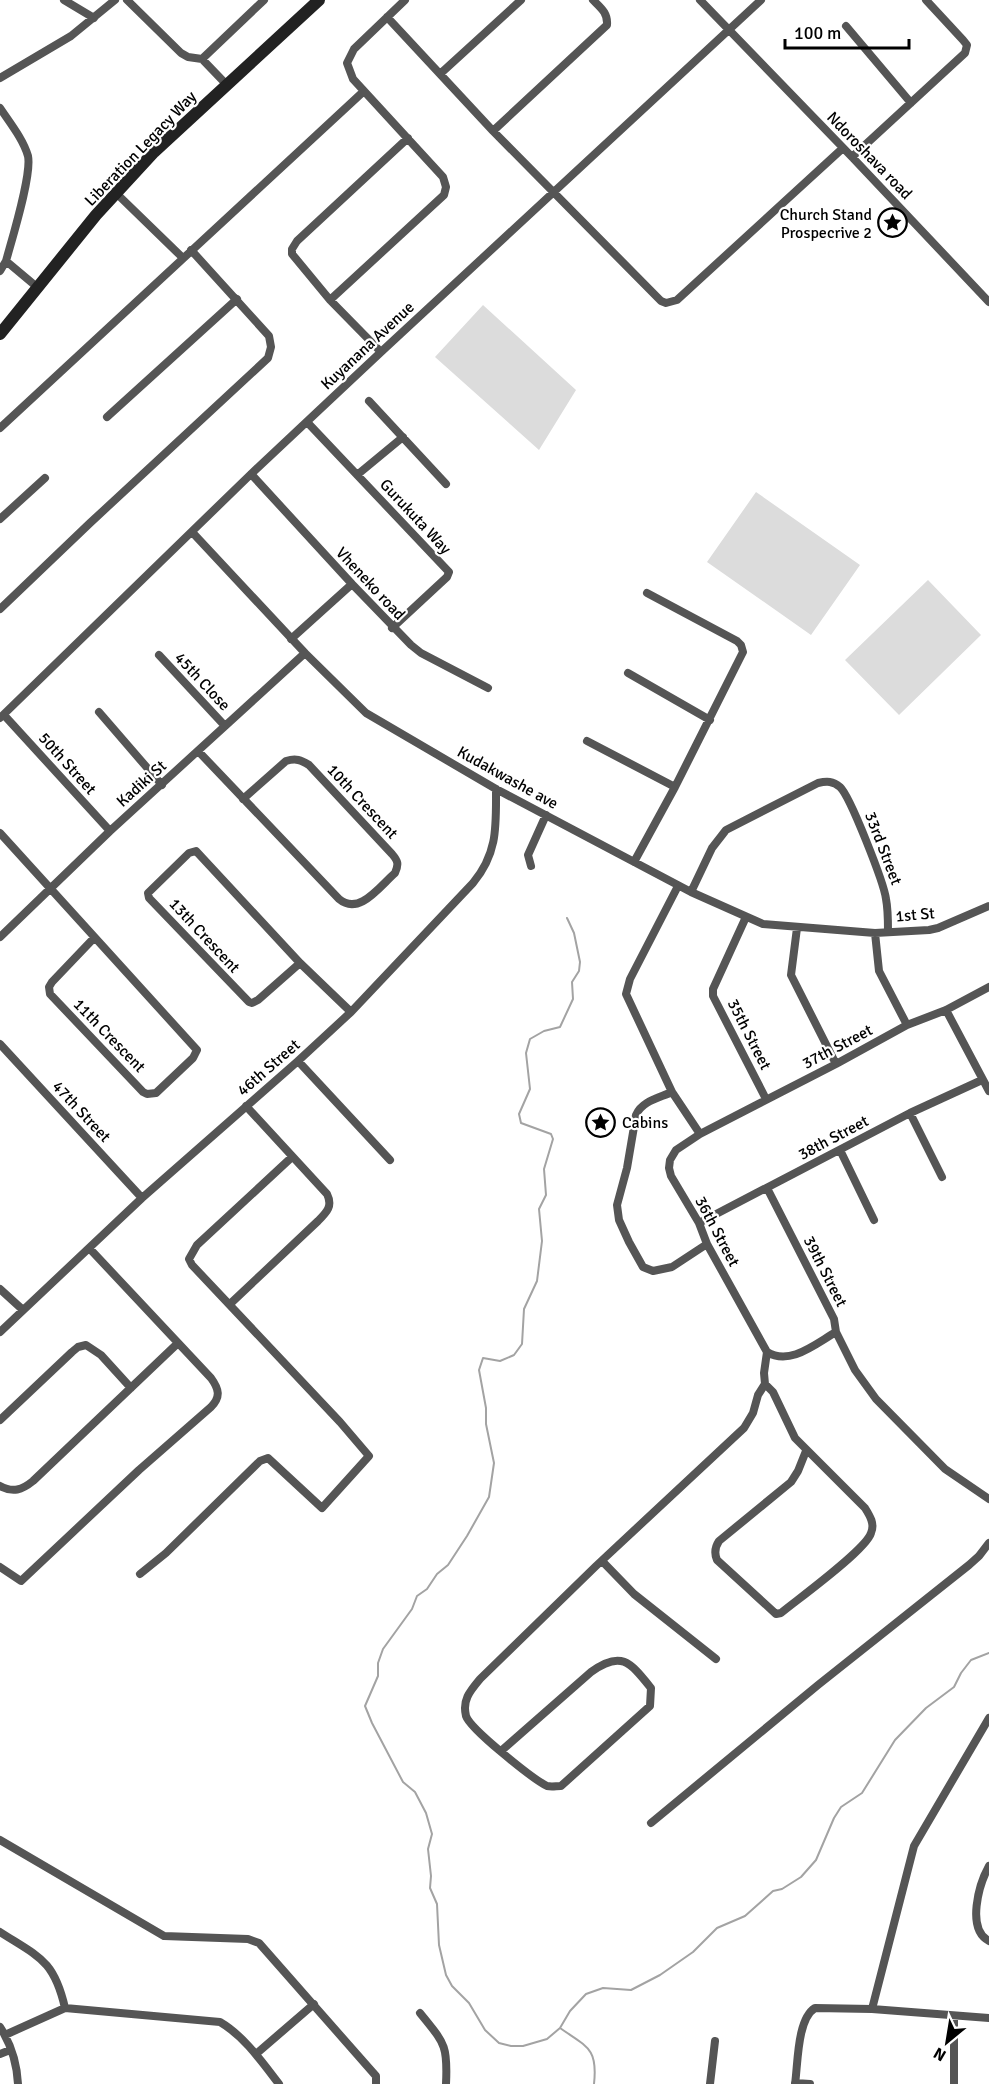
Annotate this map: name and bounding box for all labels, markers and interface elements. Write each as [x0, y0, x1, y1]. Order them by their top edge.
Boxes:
scale bar [785, 12, 910, 50]
text: 100 m [794, 22, 841, 44]
street label: Liberation Legacy Way [81, 87, 201, 211]
street label: Ndoroshava road [822, 108, 916, 204]
place label: Church Stand Prospecrive 2 [780, 205, 872, 243]
place icon: Church Stand Prospecrive 2 [877, 207, 909, 239]
street label: Kuyanana Avenue [317, 297, 419, 394]
street label: Gurukuta Way [375, 475, 456, 559]
street label: Vheneko road [331, 543, 409, 624]
street label: 45th Close [170, 648, 234, 715]
street label: 50th Street [34, 728, 101, 799]
street label: Kudakwashe ave [454, 742, 561, 814]
street label: Kadiki St [112, 756, 171, 811]
street label: 10th Crescent [322, 760, 402, 844]
street label: 33rd Street [860, 809, 906, 888]
street label: 13th Crescent [164, 894, 244, 978]
street label: 1st St [895, 903, 936, 927]
street label: 11th Crescent [69, 995, 150, 1077]
street label: 35th Street [723, 996, 776, 1074]
street label: 37th Street [799, 1020, 876, 1074]
street label: 46th Street [233, 1035, 304, 1100]
street label: 47th Street [48, 1077, 115, 1147]
place icon: Cabins [585, 1106, 617, 1138]
street label: 38th Street [795, 1111, 872, 1165]
place label: Cabins [622, 1113, 668, 1133]
street label: 36th Street [690, 1193, 744, 1270]
street label: 39th Street [799, 1233, 852, 1311]
north arrow [917, 2012, 977, 2072]
text: N [930, 2043, 950, 2066]

